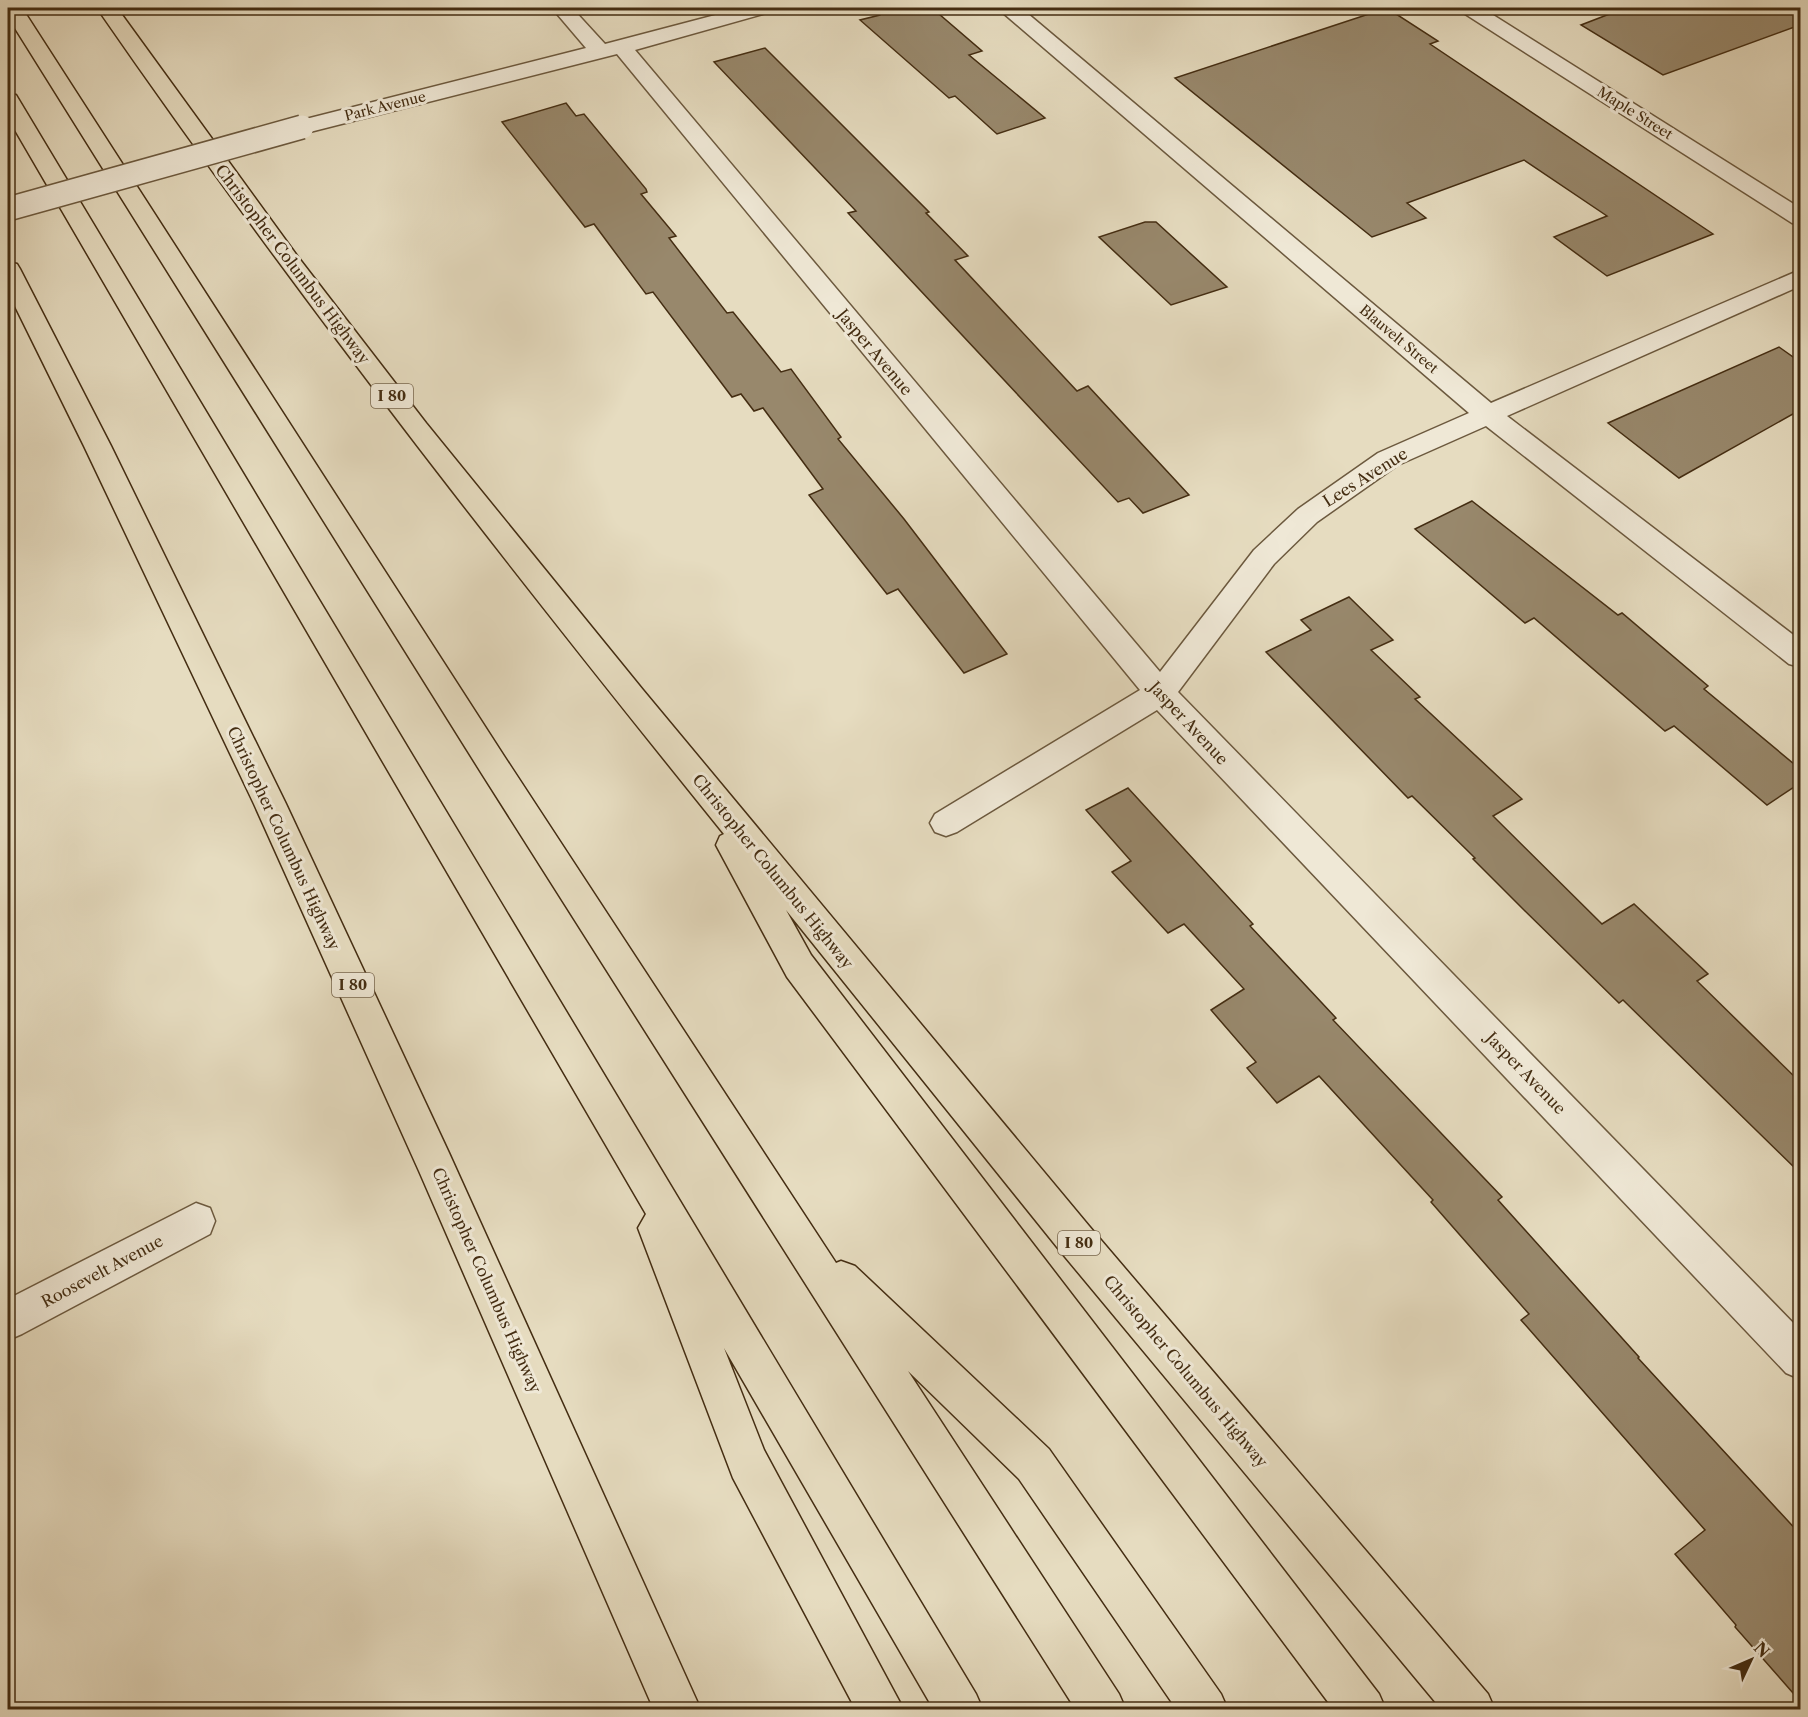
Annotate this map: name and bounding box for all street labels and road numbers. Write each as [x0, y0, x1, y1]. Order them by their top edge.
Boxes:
street label: Maple Street [1594, 83, 1676, 143]
street label: Park Avenue [343, 87, 428, 125]
street label: Christopher Columbus Highway [211, 160, 375, 369]
street label: Blauvelt Street [1356, 301, 1442, 377]
street label: Jasper Avenue [831, 302, 917, 399]
road number: I 80 [371, 384, 413, 408]
street label: Lees Avenue [1319, 443, 1411, 511]
street label: Jasper Avenue [1143, 675, 1233, 769]
street label: Christopher Columbus Highway [223, 723, 345, 954]
street label: Christopher Columbus Highway [688, 770, 858, 973]
road number: I 80 [332, 973, 374, 997]
street label: Jasper Avenue [1480, 1026, 1570, 1118]
street label: Christopher Columbus Highway [428, 1164, 546, 1397]
street label: Roosevelt Avenue [38, 1230, 166, 1311]
road number: I 80 [1058, 1231, 1100, 1255]
street label: Christopher Columbus Highway [1100, 1271, 1273, 1472]

